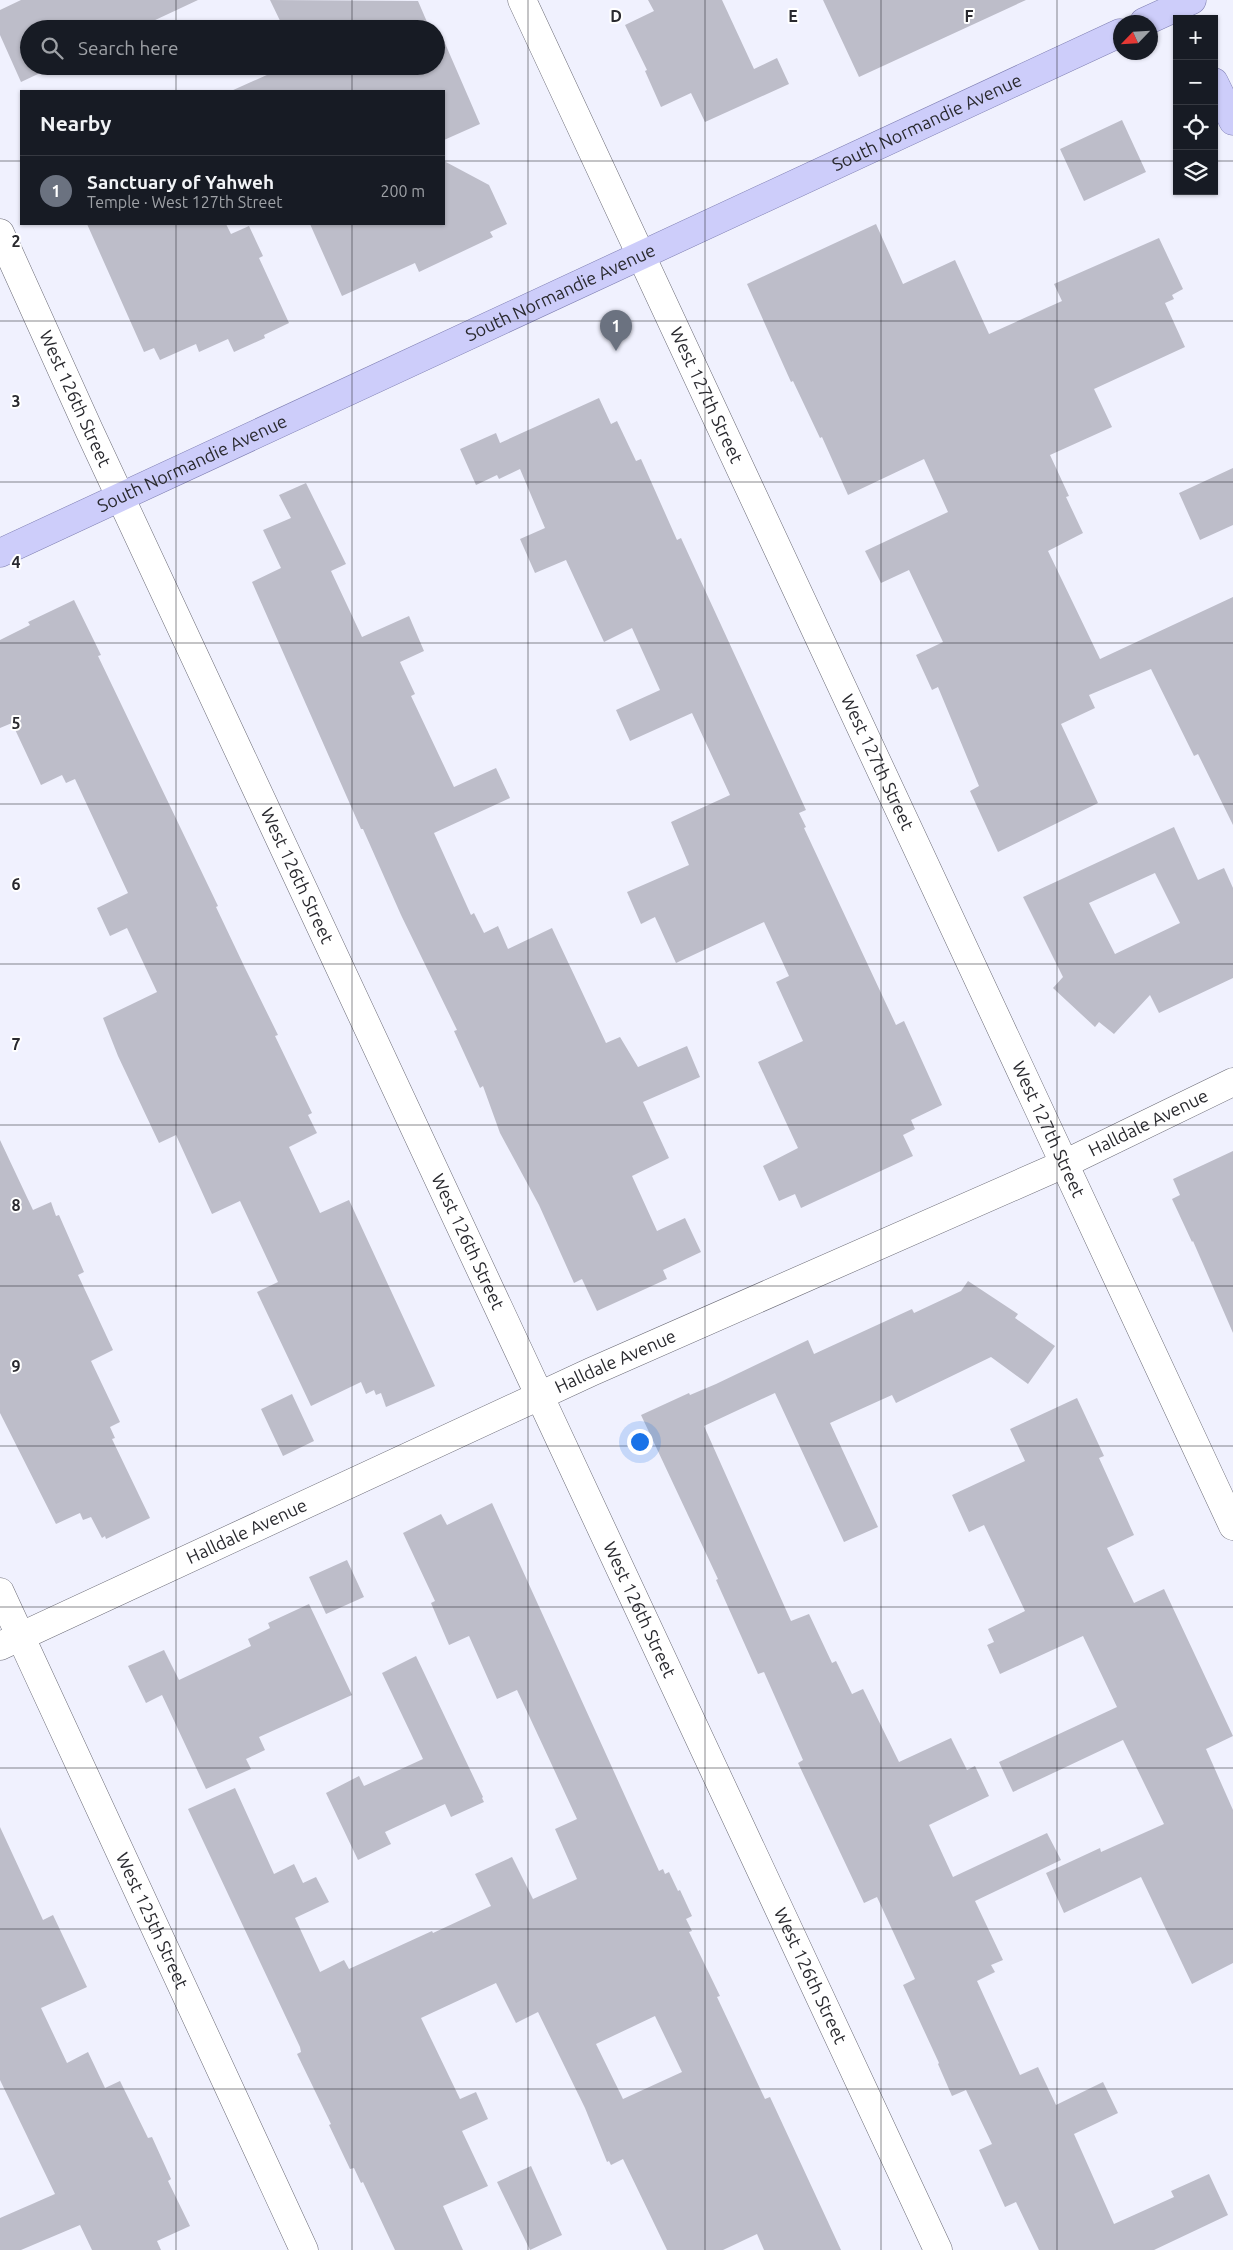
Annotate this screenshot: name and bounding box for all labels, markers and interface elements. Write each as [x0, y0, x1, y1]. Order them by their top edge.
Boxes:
text: D [610, 7, 622, 25]
text: E [788, 7, 798, 25]
text: F [965, 7, 974, 25]
north arrow [1113, 15, 1158, 60]
map controls [1173, 15, 1218, 195]
button: + [1173, 15, 1218, 60]
search box [20, 20, 445, 75]
icon: search [38, 34, 66, 62]
text: Search here [78, 37, 178, 59]
button: − [1173, 60, 1218, 105]
street label: South Normandie Avenue [829, 69, 1024, 174]
button: locate [1173, 105, 1218, 150]
text: Nearby [40, 111, 111, 135]
button: layers [1173, 150, 1218, 195]
text: Sanctuary of Yahweh [87, 171, 274, 193]
text: 1 [51, 182, 61, 200]
text: 200 m [380, 182, 425, 200]
text: Temple · West 127th Street [87, 193, 283, 211]
text: 2 [11, 232, 21, 250]
street label: South Normandie Avenue [462, 239, 658, 344]
pin: 1 [600, 310, 632, 351]
street label: West 127th Street [667, 324, 747, 466]
street label: West 126th Street [36, 327, 116, 470]
text: 3 [11, 392, 21, 410]
street label: South Normandie Avenue [94, 410, 290, 515]
text: 4 [11, 553, 21, 571]
street label: West 127th Street [838, 691, 918, 833]
text: 5 [11, 714, 21, 732]
street label: West 126th Street [258, 804, 338, 946]
text: 6 [11, 875, 21, 893]
text: 7 [11, 1035, 21, 1053]
street label: West 127th Street [1009, 1058, 1089, 1200]
street label: Halldale Avenue [1085, 1085, 1211, 1160]
street label: West 126th Street [428, 1170, 509, 1313]
text: 8 [11, 1196, 21, 1214]
street label: Halldale Avenue [551, 1325, 679, 1396]
text: 9 [11, 1357, 21, 1375]
your location [627, 1429, 653, 1455]
street label: Halldale Avenue [183, 1494, 310, 1567]
street label: West 126th Street [600, 1538, 681, 1680]
street label: West 125th Street [113, 1849, 193, 1991]
street label: West 126th Street [771, 1904, 851, 2047]

